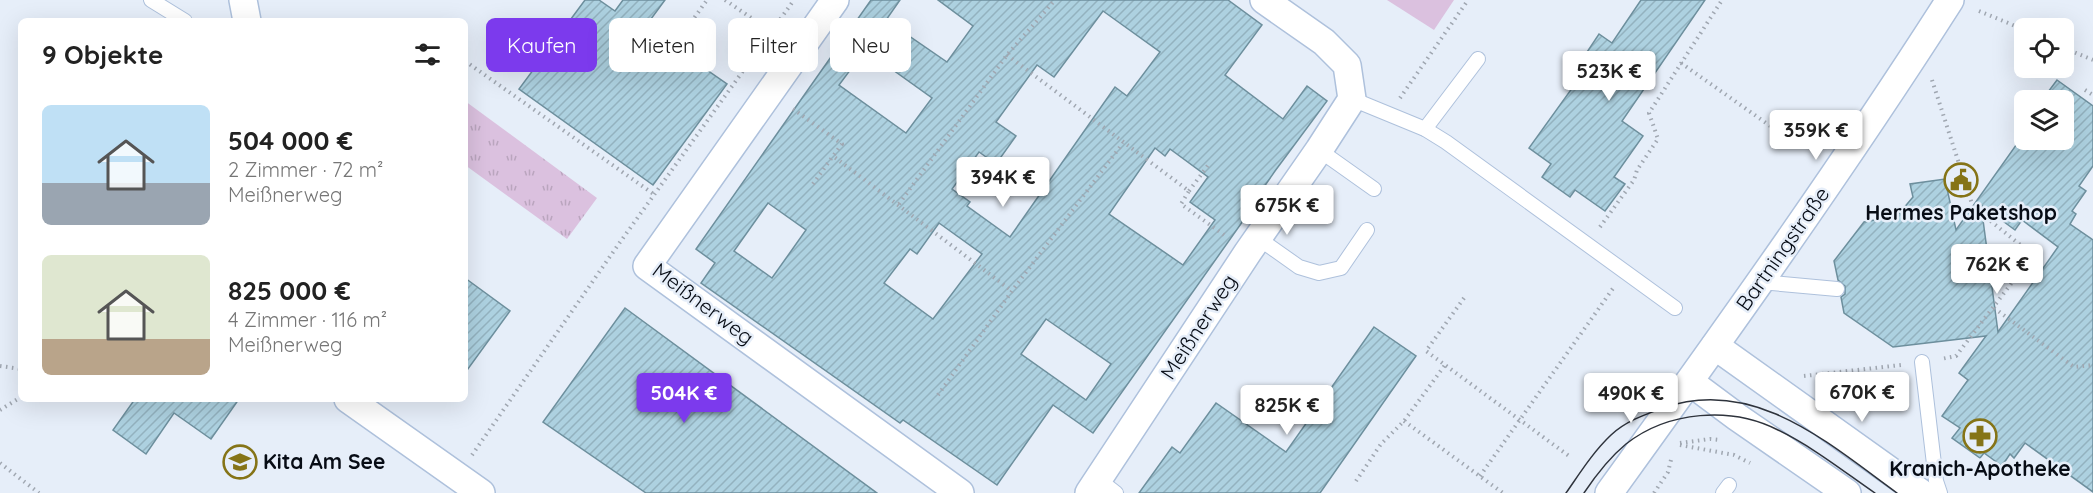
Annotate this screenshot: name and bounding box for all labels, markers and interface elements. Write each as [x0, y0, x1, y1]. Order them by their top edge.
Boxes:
chip: Kaufen [486, 18, 597, 72]
chip: Mieten [609, 18, 716, 72]
chip: Filter [728, 18, 818, 72]
chip: Neu [830, 18, 911, 72]
map controls [2014, 18, 2074, 150]
button: locate [2014, 18, 2074, 78]
text: 9 Objekte [42, 38, 163, 71]
icon: filters [411, 38, 444, 71]
pin: 523K € [1560, 51, 1658, 102]
text: 523K € [1577, 58, 1641, 83]
button: layers [2014, 90, 2074, 150]
pin: 359K € [1767, 110, 1865, 161]
text: 359K € [1784, 117, 1848, 142]
text: 504 000 € [228, 124, 353, 157]
icon: home [90, 129, 162, 201]
text: 2 Zimmer · 72 m² [228, 157, 383, 182]
pin: 394K € [954, 157, 1052, 208]
public building icon: Hermes Paketshop [1943, 162, 1979, 198]
text: 394K € [970, 164, 1036, 189]
street label: Bartningstraße [1730, 181, 1835, 315]
text: Meißnerweg [228, 182, 343, 207]
pin: 675K € [1238, 185, 1336, 236]
text: 675K € [1255, 192, 1319, 217]
place label: Hermes Paketshop [1865, 199, 2057, 225]
pin: 762K € [1948, 244, 2046, 295]
text: 762K € [1965, 251, 2029, 276]
street label: Meißnerweg [648, 257, 759, 350]
street label: Meißnerweg [1155, 269, 1242, 384]
text: 825 000 € [228, 274, 351, 307]
icon: home [90, 279, 162, 351]
text: 4 Zimmer · 116 m² [228, 307, 387, 332]
text: Meißnerweg [228, 332, 343, 357]
pin: 670K € [1813, 372, 1911, 423]
pin: 504K € [635, 373, 733, 424]
pin: 490K € [1582, 373, 1680, 424]
text: 670K € [1829, 379, 1895, 404]
text: 504K € [651, 380, 717, 405]
text: 490K € [1598, 380, 1664, 405]
pin: 825K € [1238, 385, 1336, 436]
text: 825K € [1254, 392, 1320, 417]
pharmacy icon: Kranich-Apotheke [1962, 418, 1998, 454]
school or university icon: Kita Am See [222, 444, 258, 480]
place label: Kita Am See [263, 448, 385, 474]
place label: Kranich-Apotheke [1889, 455, 2071, 481]

